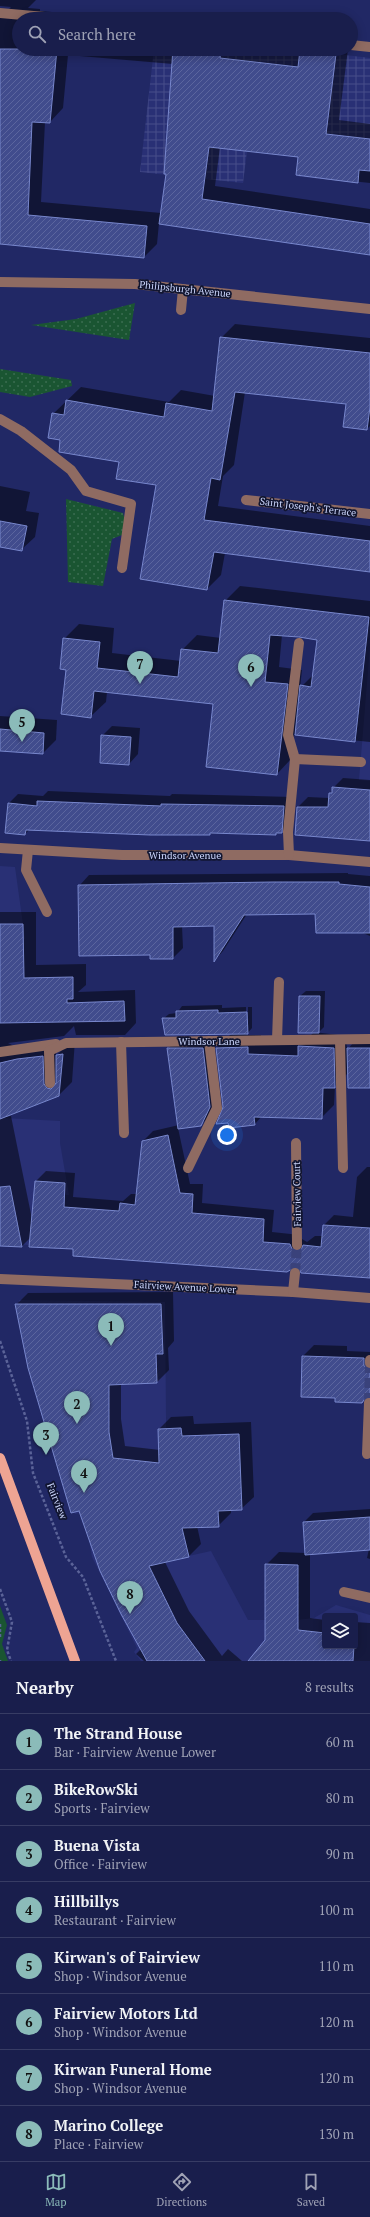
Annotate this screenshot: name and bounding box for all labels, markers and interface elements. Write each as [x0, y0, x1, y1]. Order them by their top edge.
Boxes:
search box [12, 12, 358, 56]
icon: search [26, 23, 48, 45]
text: Search here [58, 24, 136, 44]
street label: Philipsburgh Avenue [139, 278, 231, 300]
street label: Saint Joseph's Terrace [259, 495, 357, 519]
pin: 7 [127, 651, 153, 684]
pin: 6 [238, 654, 264, 687]
pin: 5 [9, 709, 35, 742]
street label: Windsor Avenue [149, 849, 221, 862]
street label: Windsor Lane [178, 1035, 240, 1048]
your location [217, 1125, 237, 1145]
street label: Fairview Court [290, 1161, 304, 1227]
street label: Fairview Avenue Lower [134, 1278, 237, 1296]
pin: 1 [98, 1313, 124, 1346]
pin: 2 [64, 1391, 90, 1424]
pin: 3 [33, 1422, 59, 1455]
pin: 4 [71, 1460, 97, 1493]
street label: Fairview [44, 1481, 70, 1522]
pin: 8 [117, 1581, 143, 1614]
map controls [322, 1613, 358, 1649]
button: layers [322, 1613, 358, 1649]
text: Nearby [16, 1676, 74, 1699]
text: 8 results [305, 1678, 354, 1696]
text: The Strand House [54, 1723, 182, 1743]
text: 1 [25, 1733, 33, 1751]
text: 60 m [326, 1733, 354, 1751]
text: Bar · Fairview Avenue Lower [54, 1743, 216, 1761]
text: BikeRowSki [54, 1779, 138, 1799]
text: 2 [25, 1789, 33, 1807]
text: 80 m [326, 1789, 354, 1807]
text: Sports · Fairview [54, 1799, 150, 1817]
text: Buena Vista [54, 1835, 140, 1855]
text: 3 [25, 1845, 33, 1863]
text: 90 m [326, 1845, 354, 1863]
text: Office · Fairview [54, 1855, 147, 1873]
text: Hillbillys [54, 1891, 119, 1911]
text: 4 [25, 1901, 33, 1919]
text: 100 m [319, 1901, 354, 1919]
text: Restaurant · Fairview [54, 1911, 176, 1929]
text: Kirwan's of Fairview [54, 1947, 200, 1967]
text: 5 [25, 1957, 33, 1975]
text: 110 m [319, 1957, 354, 1975]
text: Shop · Windsor Avenue [54, 1967, 187, 1985]
text: Fairview Motors Ltd [54, 2003, 198, 2023]
text: 6 [25, 2013, 33, 2031]
text: 120 m [319, 2013, 354, 2031]
text: Shop · Windsor Avenue [54, 2023, 187, 2041]
text: Kirwan Funeral Home [54, 2059, 212, 2079]
text: 7 [25, 2069, 33, 2087]
text: 120 m [319, 2069, 354, 2087]
text: Shop · Windsor Avenue [54, 2079, 187, 2097]
text: Marino College [54, 2115, 163, 2135]
text: 8 [25, 2125, 33, 2143]
text: 130 m [319, 2125, 354, 2143]
text: Place · Fairview [54, 2135, 143, 2153]
tab: Map [45, 2171, 67, 2209]
tab: Directions [156, 2171, 207, 2209]
tab: Saved [297, 2171, 325, 2209]

